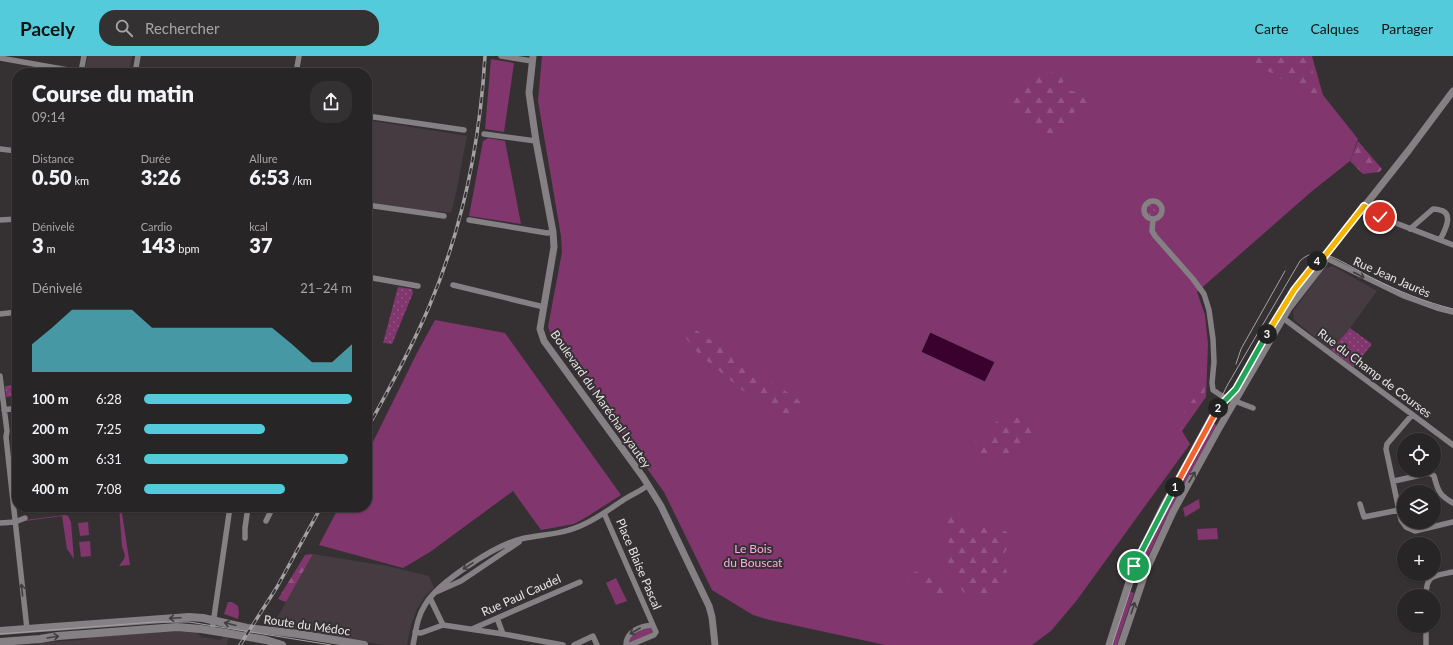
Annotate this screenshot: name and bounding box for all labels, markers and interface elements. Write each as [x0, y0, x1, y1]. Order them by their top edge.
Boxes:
search box [99, 10, 379, 46]
text: Pacely [20, 17, 75, 40]
icon: search [113, 17, 135, 39]
text: Rechercher [145, 19, 219, 37]
text: Carte [1255, 20, 1288, 37]
text: Calques [1310, 20, 1359, 37]
text: Partager [1381, 20, 1433, 37]
text: Course du matin [32, 80, 194, 107]
button: share [310, 81, 352, 123]
text: 09:14 [32, 109, 65, 125]
text: Distance [32, 152, 74, 165]
text: Durée [141, 152, 170, 165]
text: Allure [249, 152, 278, 165]
text: 0.50 [32, 165, 72, 189]
text: 3:26 [141, 165, 181, 189]
text: 6:53 [249, 165, 289, 189]
text: km [72, 174, 89, 187]
text: /km [289, 174, 312, 187]
pin [1363, 200, 1397, 234]
icon: check [1369, 206, 1391, 228]
text: Dénivelé [32, 220, 75, 233]
text: Cardio [141, 220, 172, 233]
text: kcal [249, 220, 268, 233]
text: 3 [32, 233, 44, 257]
text: 143 [141, 233, 175, 257]
text: 37 [249, 233, 273, 257]
text: m [44, 242, 55, 255]
text: bpm [175, 242, 200, 255]
pin: 4 [1307, 251, 1327, 271]
street label: Rue Jean Jaurès [1351, 253, 1433, 301]
text: 4 [1314, 254, 1320, 267]
one-way arrow [1353, 271, 1365, 279]
text: Dénivelé [32, 280, 82, 296]
text: 21–24 m [300, 280, 352, 296]
pin: 3 [1257, 324, 1277, 344]
street label: Rue du Champ de Courses [1315, 325, 1435, 421]
street label: Boulevard du Maréchal Lyautey [548, 327, 655, 471]
text: 3 [1264, 327, 1270, 340]
text: 100 m [32, 391, 69, 407]
text: 6:28 [96, 391, 122, 407]
pin: 2 [1208, 398, 1228, 418]
text: 2 [1215, 401, 1221, 414]
text: 200 m [32, 421, 69, 437]
text: 7:25 [96, 421, 122, 437]
map controls [1397, 433, 1441, 633]
button: locate [1397, 433, 1441, 477]
text: 300 m [32, 451, 69, 467]
text: 6:31 [96, 451, 122, 467]
one-way arrow [1189, 471, 1197, 483]
pin: 1 [1165, 477, 1185, 497]
text: 1 [1172, 480, 1178, 493]
text: 400 m [32, 481, 69, 497]
text: 7:08 [96, 481, 122, 497]
button: layers [1397, 485, 1441, 529]
street label: Place Blaise Pascal [613, 516, 665, 612]
button: + [1397, 537, 1441, 581]
park label: Le Bois du Bouscat [724, 541, 783, 570]
pin [1117, 549, 1151, 583]
icon: arrive [1123, 555, 1145, 577]
one-way arrow [462, 563, 474, 571]
street label: Rue Paul Caudel [479, 571, 563, 619]
one-way arrow [19, 584, 26, 597]
button: − [1397, 589, 1441, 633]
one-way arrow [1130, 602, 1137, 615]
street label: Route du Médoc [263, 611, 352, 639]
one-way arrow [169, 615, 182, 622]
one-way arrow [224, 620, 237, 627]
one-way arrow [629, 627, 641, 635]
one-way arrow [46, 632, 59, 640]

